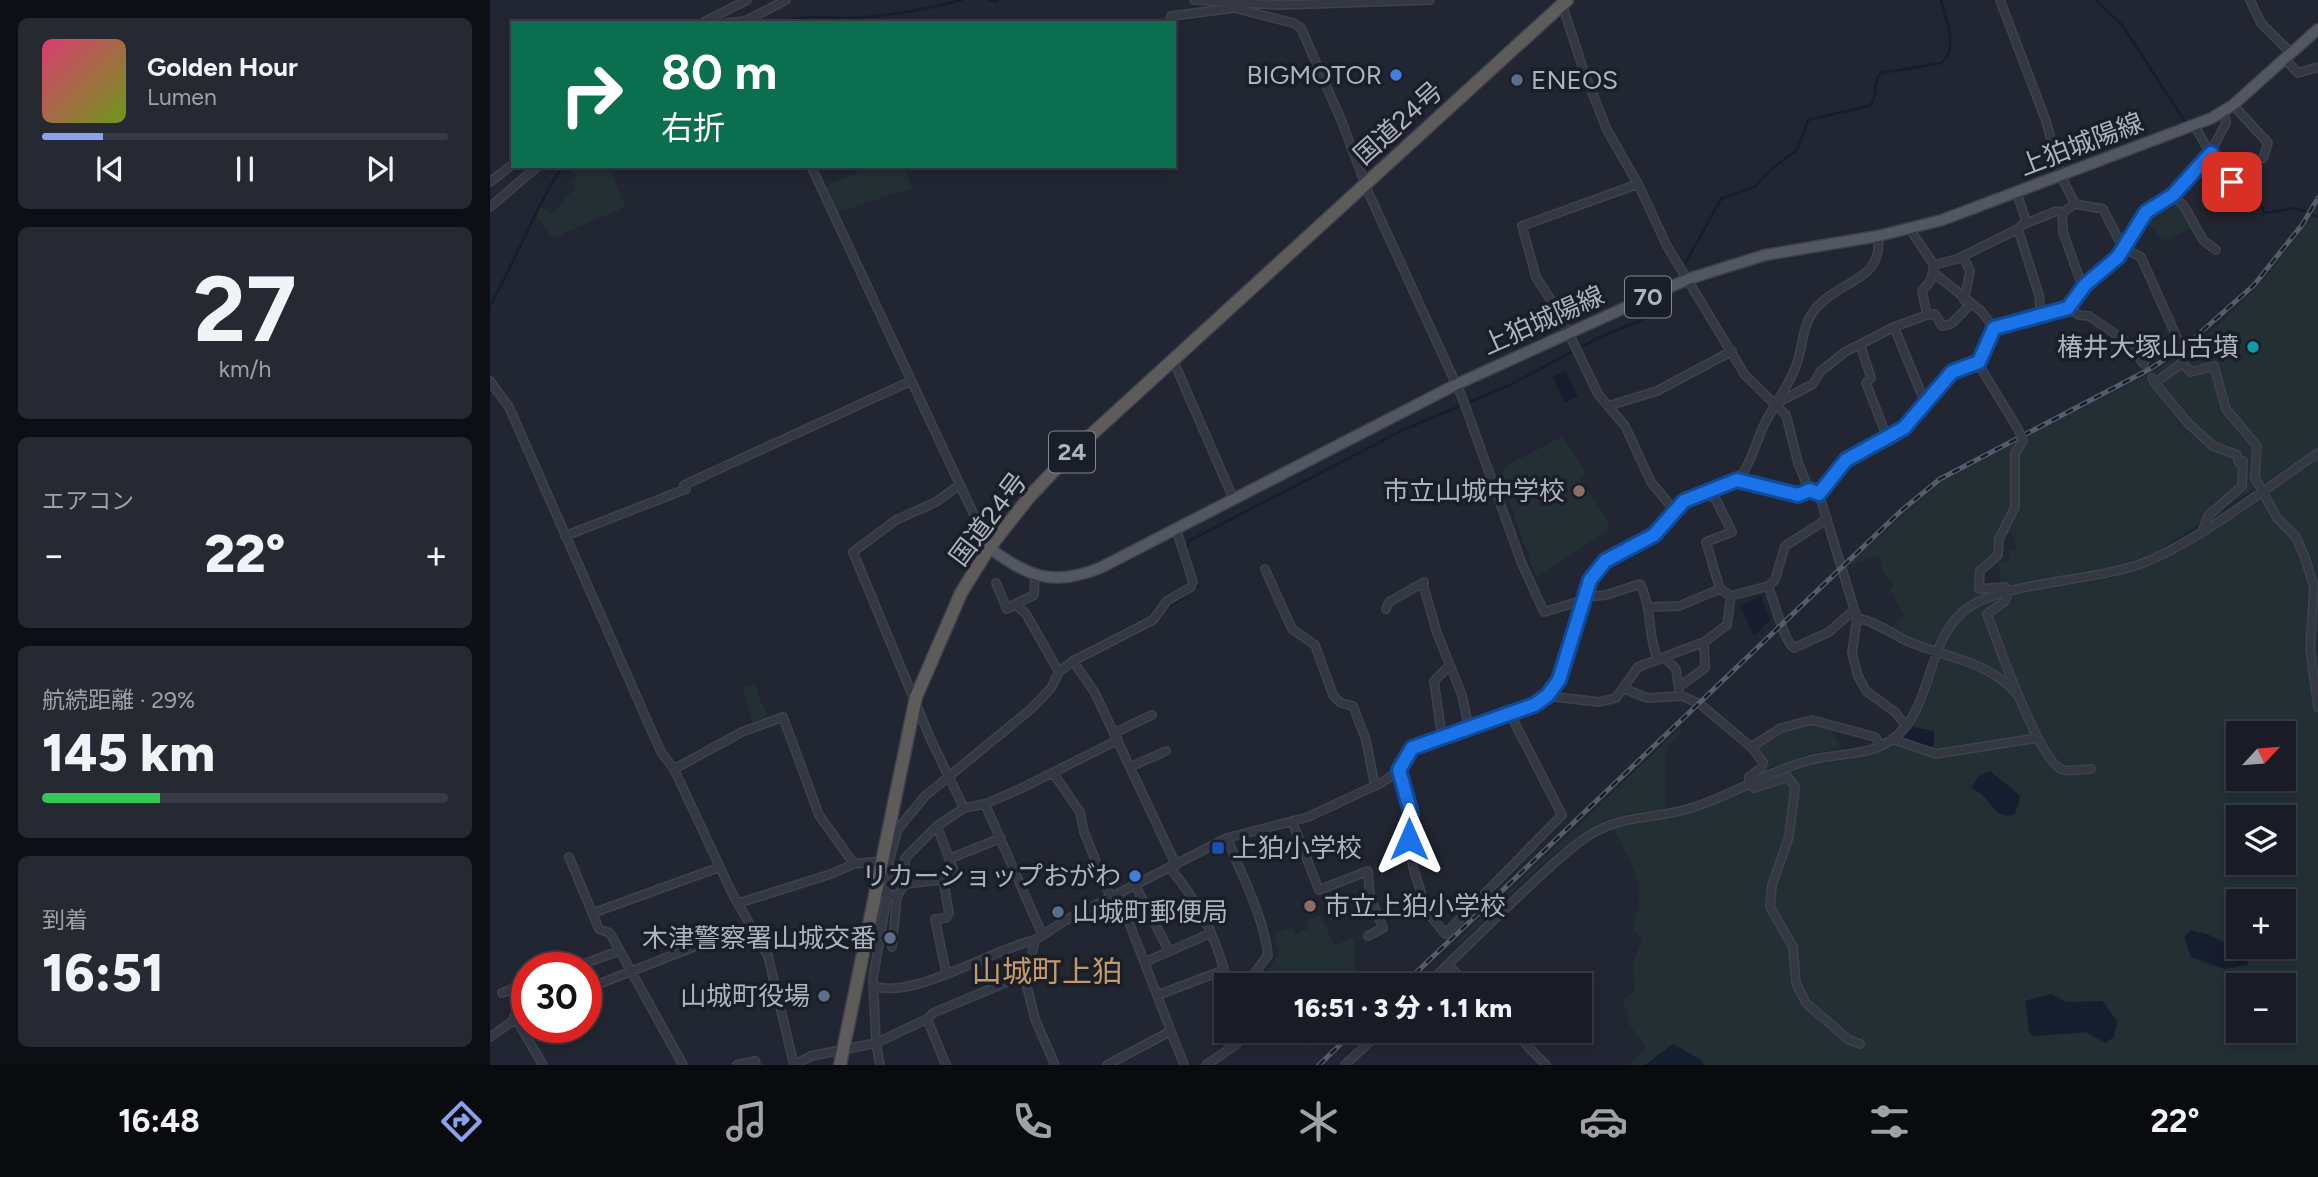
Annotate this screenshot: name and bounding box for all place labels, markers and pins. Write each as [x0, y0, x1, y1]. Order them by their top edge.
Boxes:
place label: BIGMOTOR [1247, 59, 1382, 91]
place label: ENEOS [1531, 64, 1618, 96]
marker: BIGMOTOR [1388, 67, 1404, 83]
marker: ENEOS [1509, 72, 1525, 88]
pin [2202, 152, 2262, 212]
place label: 椿井大塚山古墳 [2057, 331, 2239, 363]
marker: 椿井大塚山古墳 [2245, 339, 2261, 355]
place label: 市立山城中学校 [1383, 475, 1565, 507]
marker: 市立山城中学校 [1571, 483, 1587, 499]
place label: 上狛小学校 [1232, 832, 1362, 864]
marker: 上狛小学校 [1210, 840, 1226, 856]
place label: リカーショップおがわ [862, 860, 1121, 892]
marker: リカーショップおがわ [1127, 868, 1143, 884]
place label: 市立上狛小学校 [1324, 890, 1506, 922]
place label: 山城町郵便局 [1072, 896, 1228, 928]
marker: 市立上狛小学校 [1302, 898, 1318, 914]
marker: 山城町郵便局 [1050, 904, 1066, 920]
place label: 木津警察署山城交番 [642, 922, 876, 954]
marker: 木津警察署山城交番 [882, 930, 898, 946]
place label: 山城町役場 [680, 980, 810, 1012]
marker: 山城町役場 [816, 988, 832, 1004]

